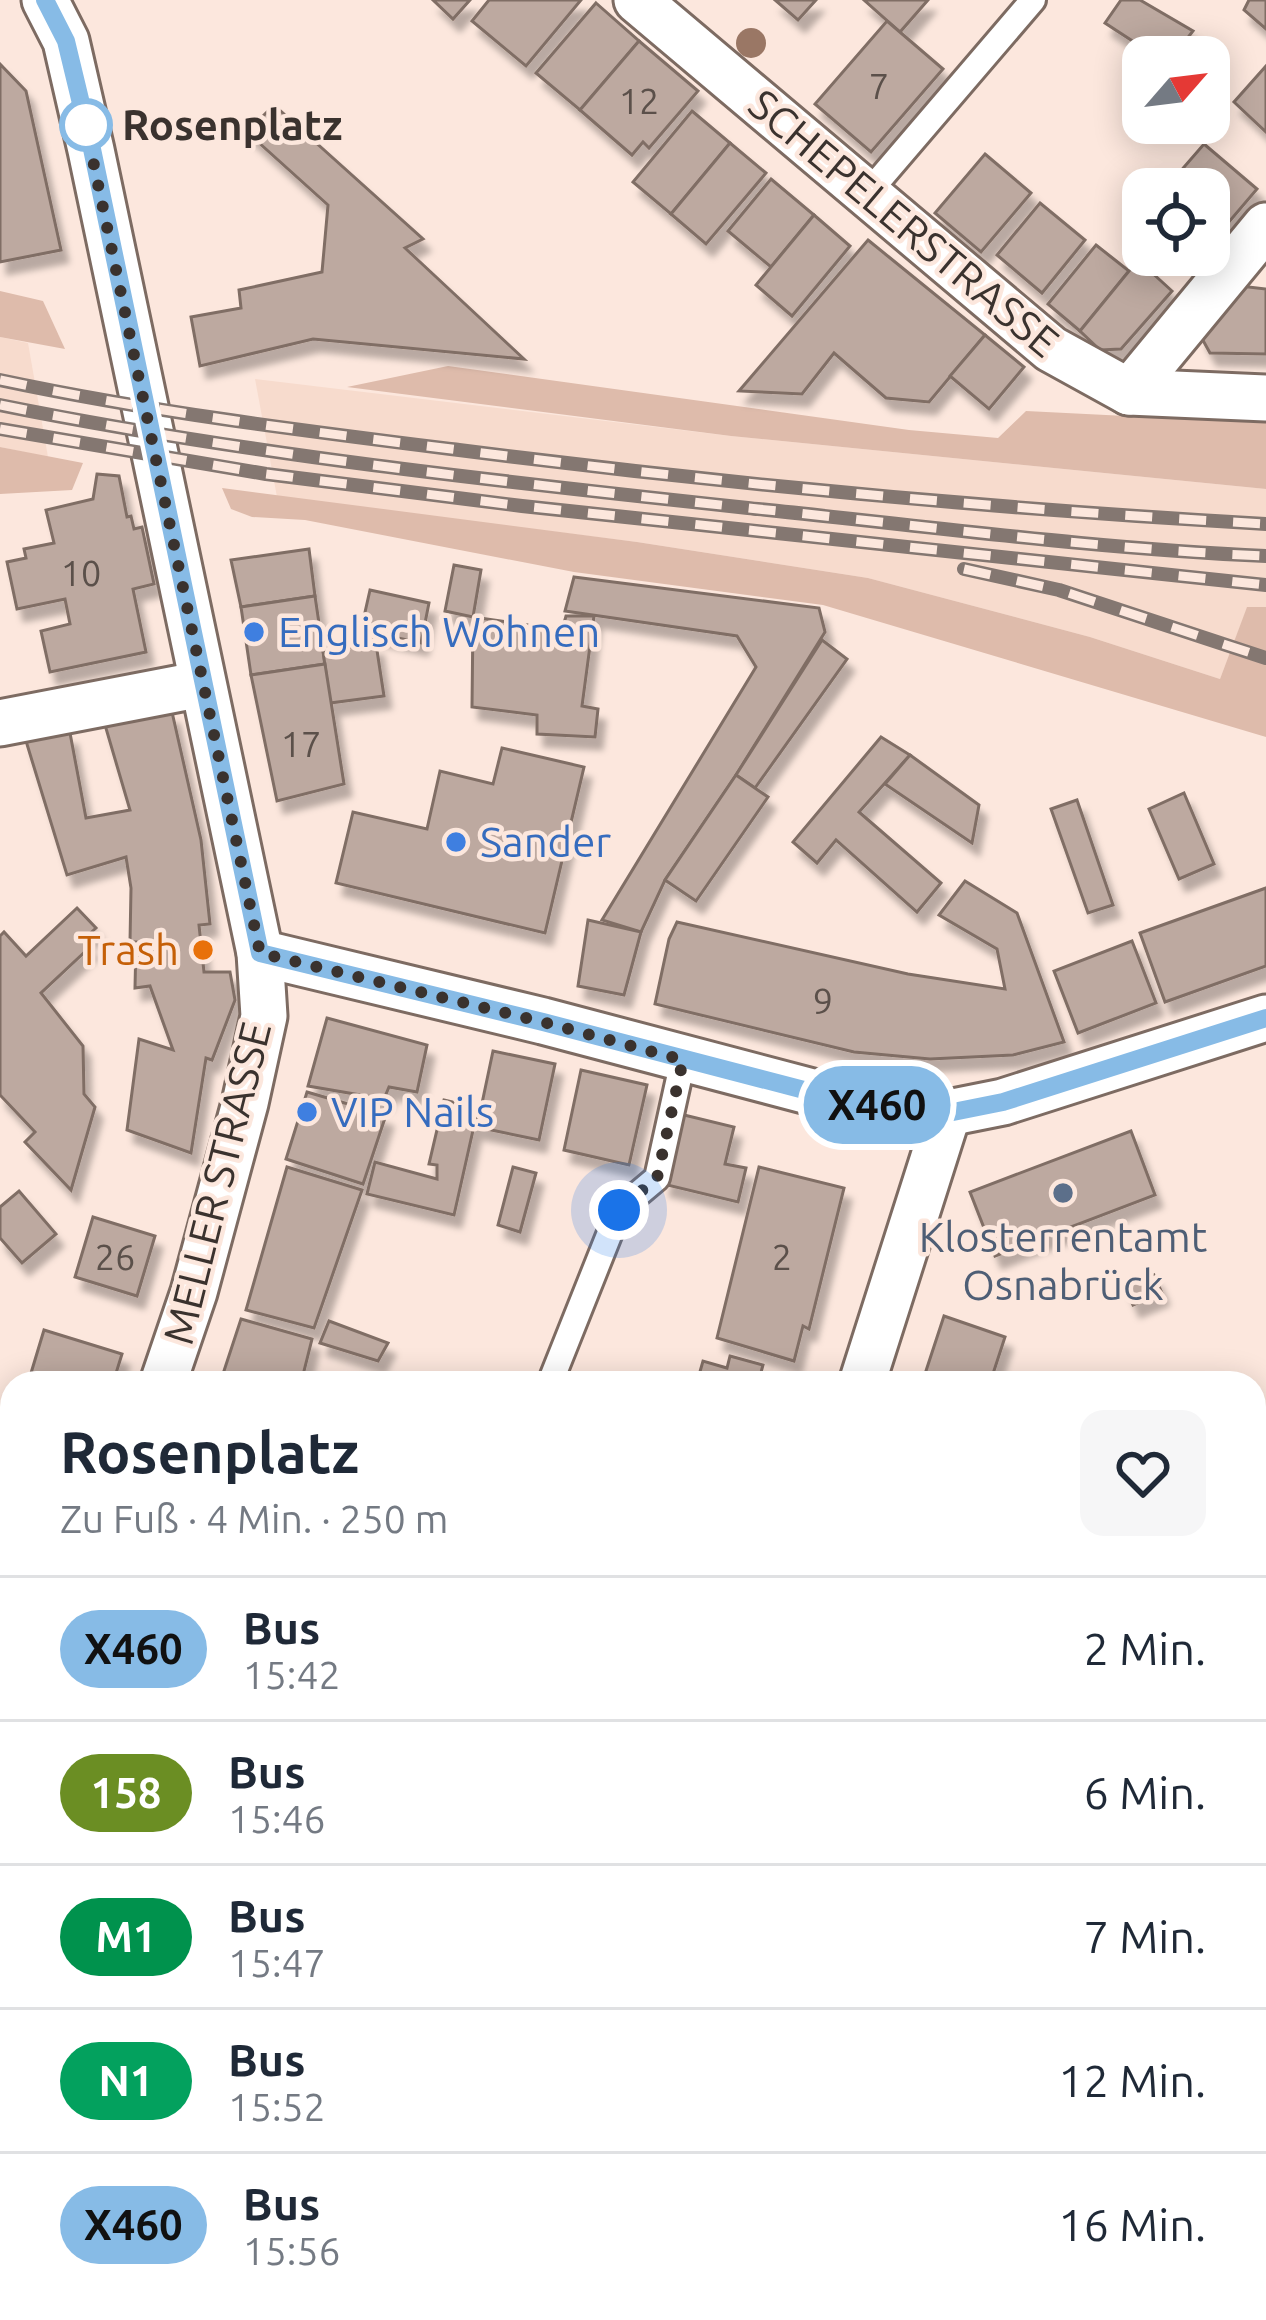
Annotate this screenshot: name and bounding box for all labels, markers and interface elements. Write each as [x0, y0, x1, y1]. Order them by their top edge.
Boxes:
north arrow [1122, 36, 1230, 144]
map controls [1122, 36, 1230, 276]
house number: 7 [869, 65, 889, 106]
house number: 12 [619, 80, 659, 121]
street label: SCHEPELERSTRASSE [740, 80, 1068, 366]
marker: Rosenplatz [61, 100, 111, 150]
place label: Rosenplatz [122, 101, 342, 148]
button: locate [1122, 168, 1230, 276]
house number: 10 [61, 552, 101, 593]
place label: Englisch Wohnen [278, 608, 600, 655]
marker: Englisch Wohnen [241, 619, 267, 645]
house number: 17 [281, 723, 321, 764]
place label: Sander [480, 818, 611, 865]
marker: Sander [443, 829, 469, 855]
place label: Trash [77, 926, 179, 973]
marker: Trash [190, 937, 216, 963]
house number: 9 [813, 980, 833, 1021]
street label: MELLER STRASSE [154, 1017, 279, 1349]
line badge: X460 [793, 1066, 961, 1144]
text: X460 [828, 1081, 926, 1128]
place label: VIP Nails [331, 1088, 494, 1135]
marker: VIP Nails [294, 1099, 320, 1125]
your location [589, 1180, 649, 1240]
marker: Klosterrentamt Osnabrück [1050, 1180, 1076, 1206]
place label: Klosterrentamt Osnabrück [919, 1213, 1207, 1308]
house number: 26 [95, 1236, 135, 1277]
house number: 2 [772, 1236, 792, 1277]
button: heart [1080, 1410, 1206, 1536]
text: Rosenplatz [60, 1420, 359, 1484]
text: Zu Fuß · 4 Min. · 250 m [60, 1497, 448, 1540]
text: Bus [243, 1602, 320, 1653]
text: 2 Min. [1084, 1623, 1206, 1674]
text: X460 [84, 1625, 183, 1672]
text: 15:42 [243, 1653, 340, 1696]
text: Bus [228, 1746, 305, 1797]
text: 6 Min. [1084, 1767, 1206, 1818]
text: 158 [90, 1769, 162, 1816]
text: 15:46 [228, 1797, 326, 1840]
text: Bus [228, 1890, 305, 1941]
text: 7 Min. [1084, 1911, 1206, 1962]
text: M1 [95, 1913, 157, 1960]
text: 15:47 [228, 1941, 326, 1984]
text: Bus [228, 2034, 305, 2085]
text: 12 Min. [1058, 2055, 1206, 2106]
text: N1 [98, 2057, 154, 2104]
text: 15:52 [228, 2085, 326, 2128]
text: Bus [243, 2178, 320, 2229]
text: 16 Min. [1058, 2199, 1206, 2250]
text: X460 [84, 2201, 183, 2248]
text: 15:56 [243, 2229, 340, 2272]

